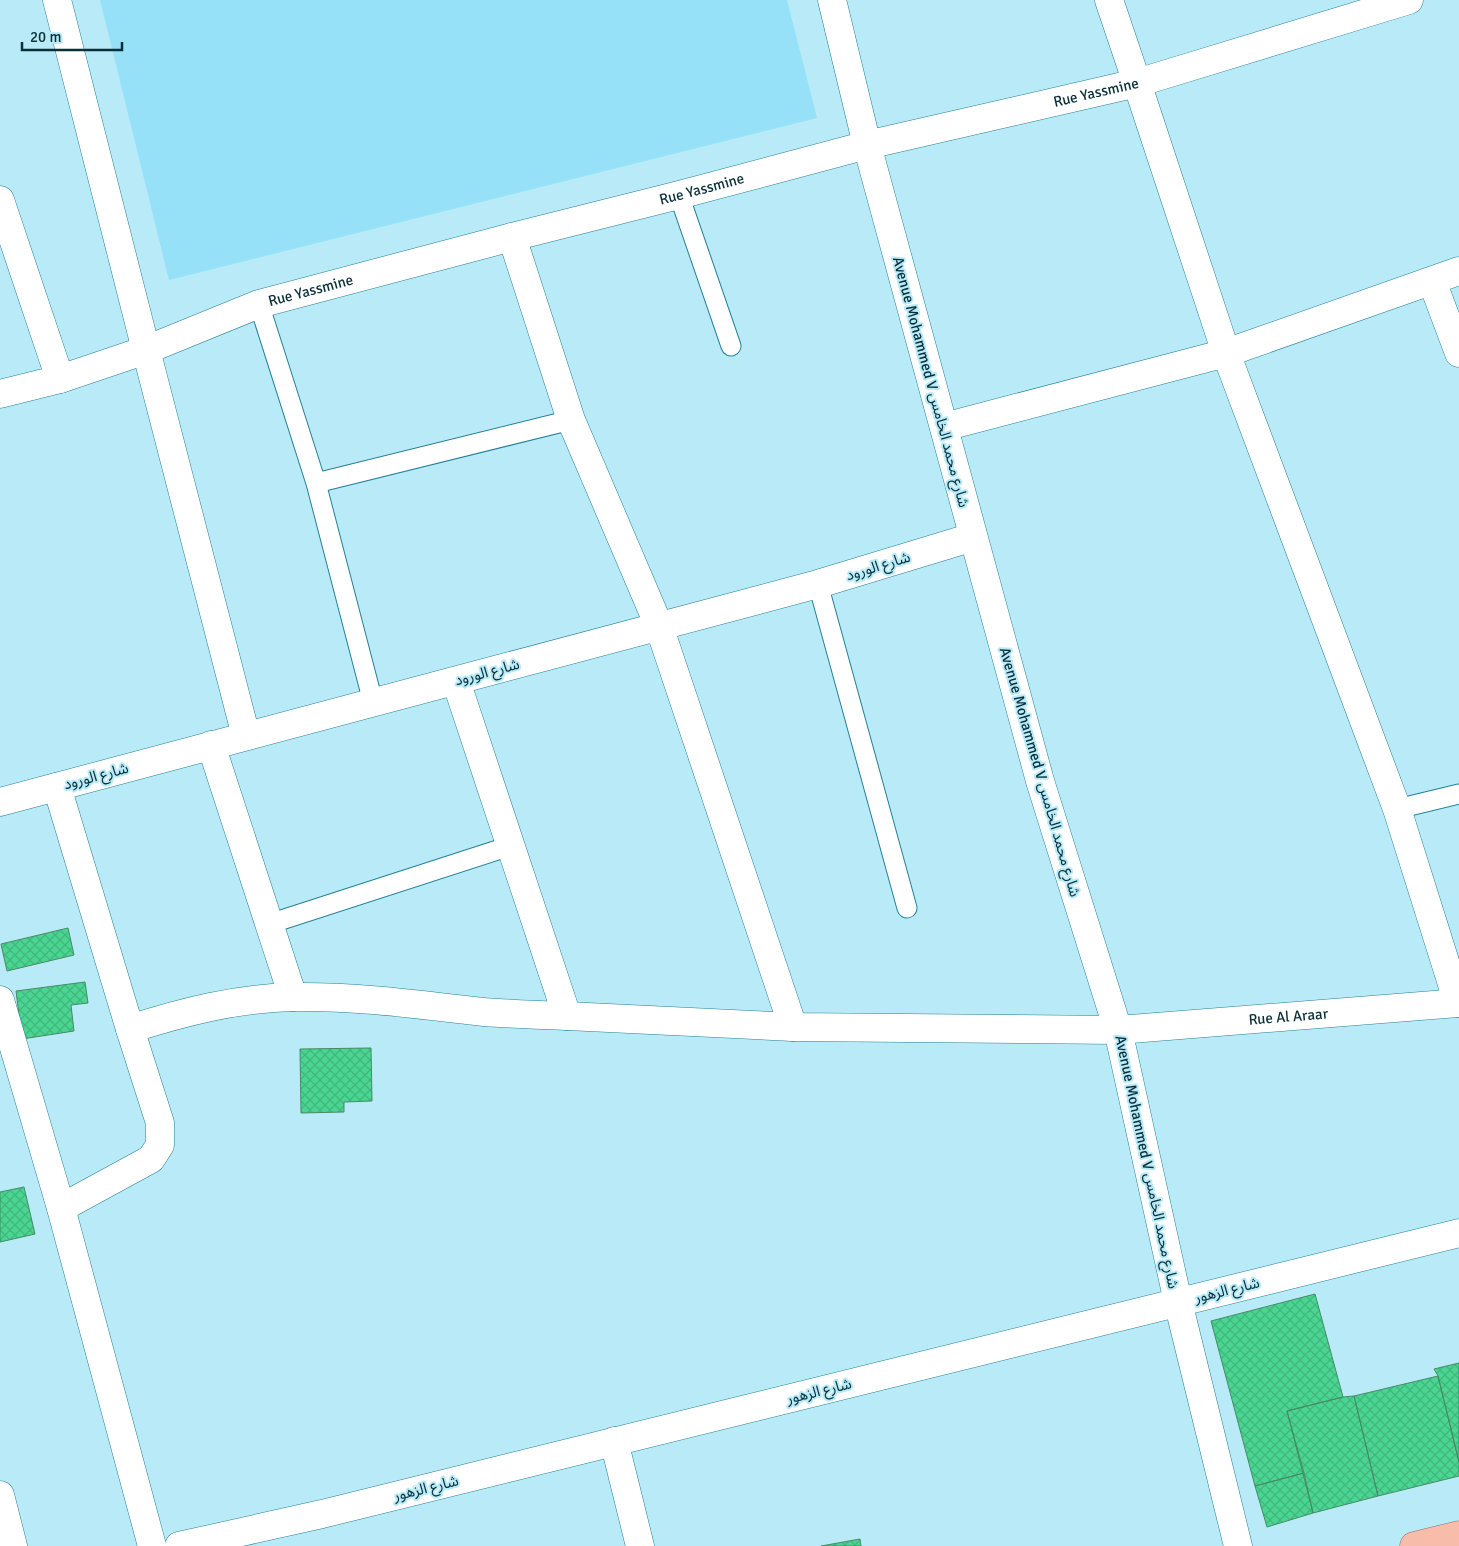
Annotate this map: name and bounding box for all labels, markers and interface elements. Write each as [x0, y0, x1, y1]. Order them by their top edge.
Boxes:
scale bar [22, 20, 122, 52]
text: 20 m [30, 28, 61, 46]
street label: Rue Yassmine [1052, 74, 1140, 111]
street label: Rue Yassmine [657, 169, 746, 209]
street label: Avenue Mohammed V شارع محمد الخامس [886, 255, 973, 510]
street label: Rue Yassmine [266, 270, 355, 310]
street label: شارع الورود [844, 548, 914, 587]
street label: Avenue Mohammed V شارع محمد الخامس [993, 645, 1084, 900]
street label: شارع الورود [453, 655, 522, 692]
street label: شارع الورود [62, 759, 131, 796]
street label: Rue Al Araar [1248, 1004, 1329, 1029]
street label: Avenue Mohammed V شارع محمد الخامس [1108, 1034, 1183, 1291]
street label: شارع الزهور [1192, 1273, 1262, 1310]
street label: شارع الزهور [784, 1374, 854, 1411]
street label: شارع الزهور [391, 1471, 461, 1508]

